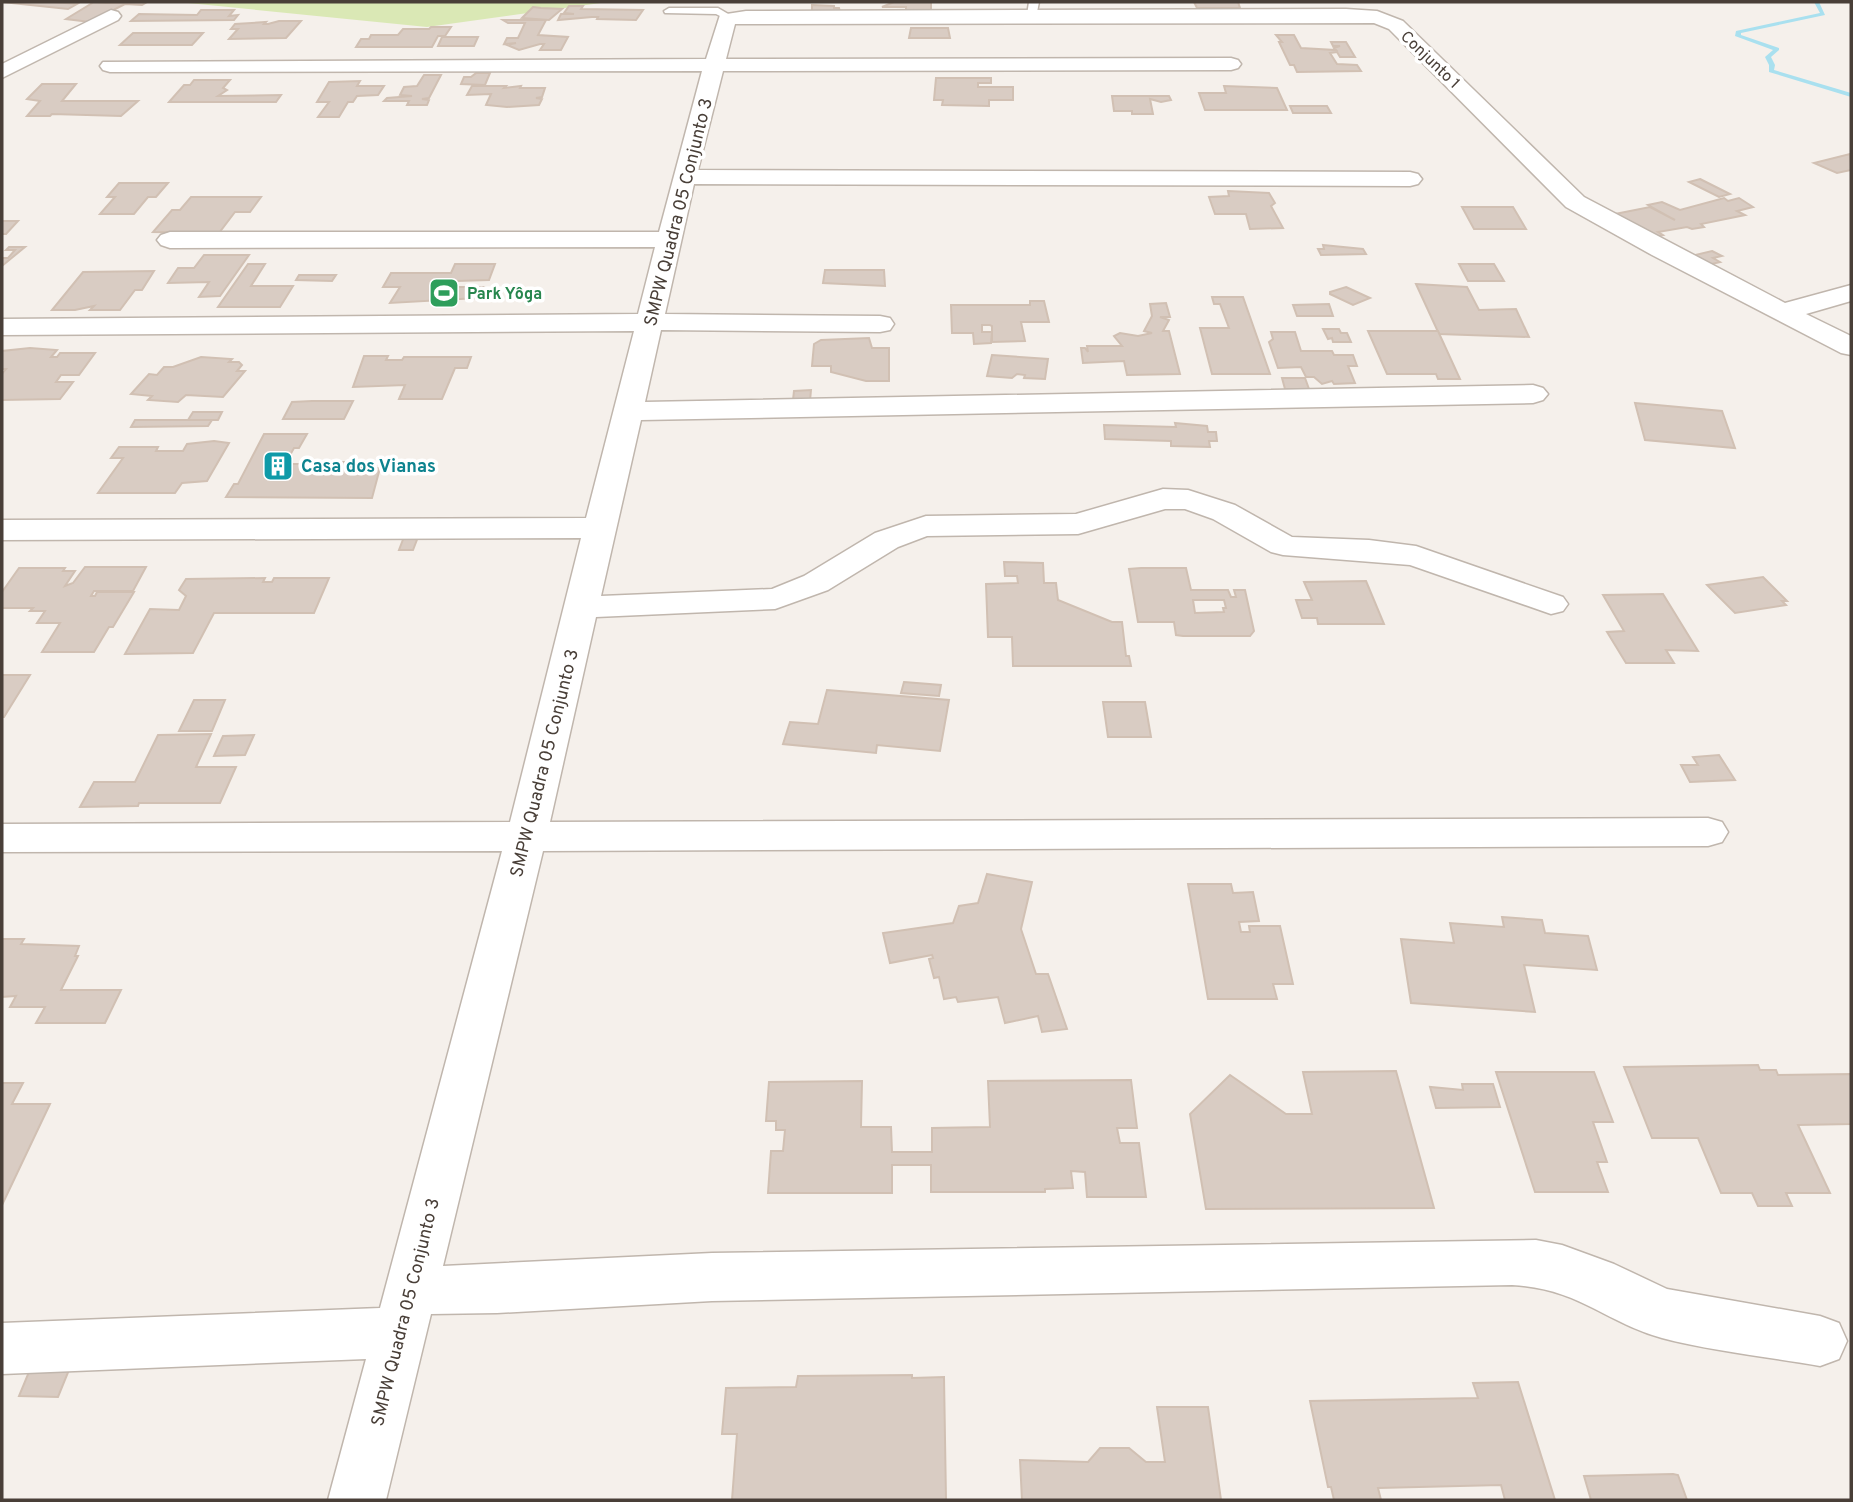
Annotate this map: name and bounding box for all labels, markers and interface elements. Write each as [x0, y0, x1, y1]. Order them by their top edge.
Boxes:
street label: Conjunto 1 [1396, 27, 1464, 94]
street label: SMPW Quadra 05 Conjunto 3 [640, 96, 719, 329]
sports icon: Park Yôga [427, 276, 461, 310]
place label: Park Yôga [467, 285, 542, 305]
building icon: Casa dos Vianas [261, 449, 295, 483]
place label: Casa dos Vianas [301, 456, 436, 479]
street label: SMPW Quadra 05 Conjunto 3 [506, 647, 585, 880]
street label: SMPW Quadra 05 Conjunto 3 [367, 1196, 446, 1429]

